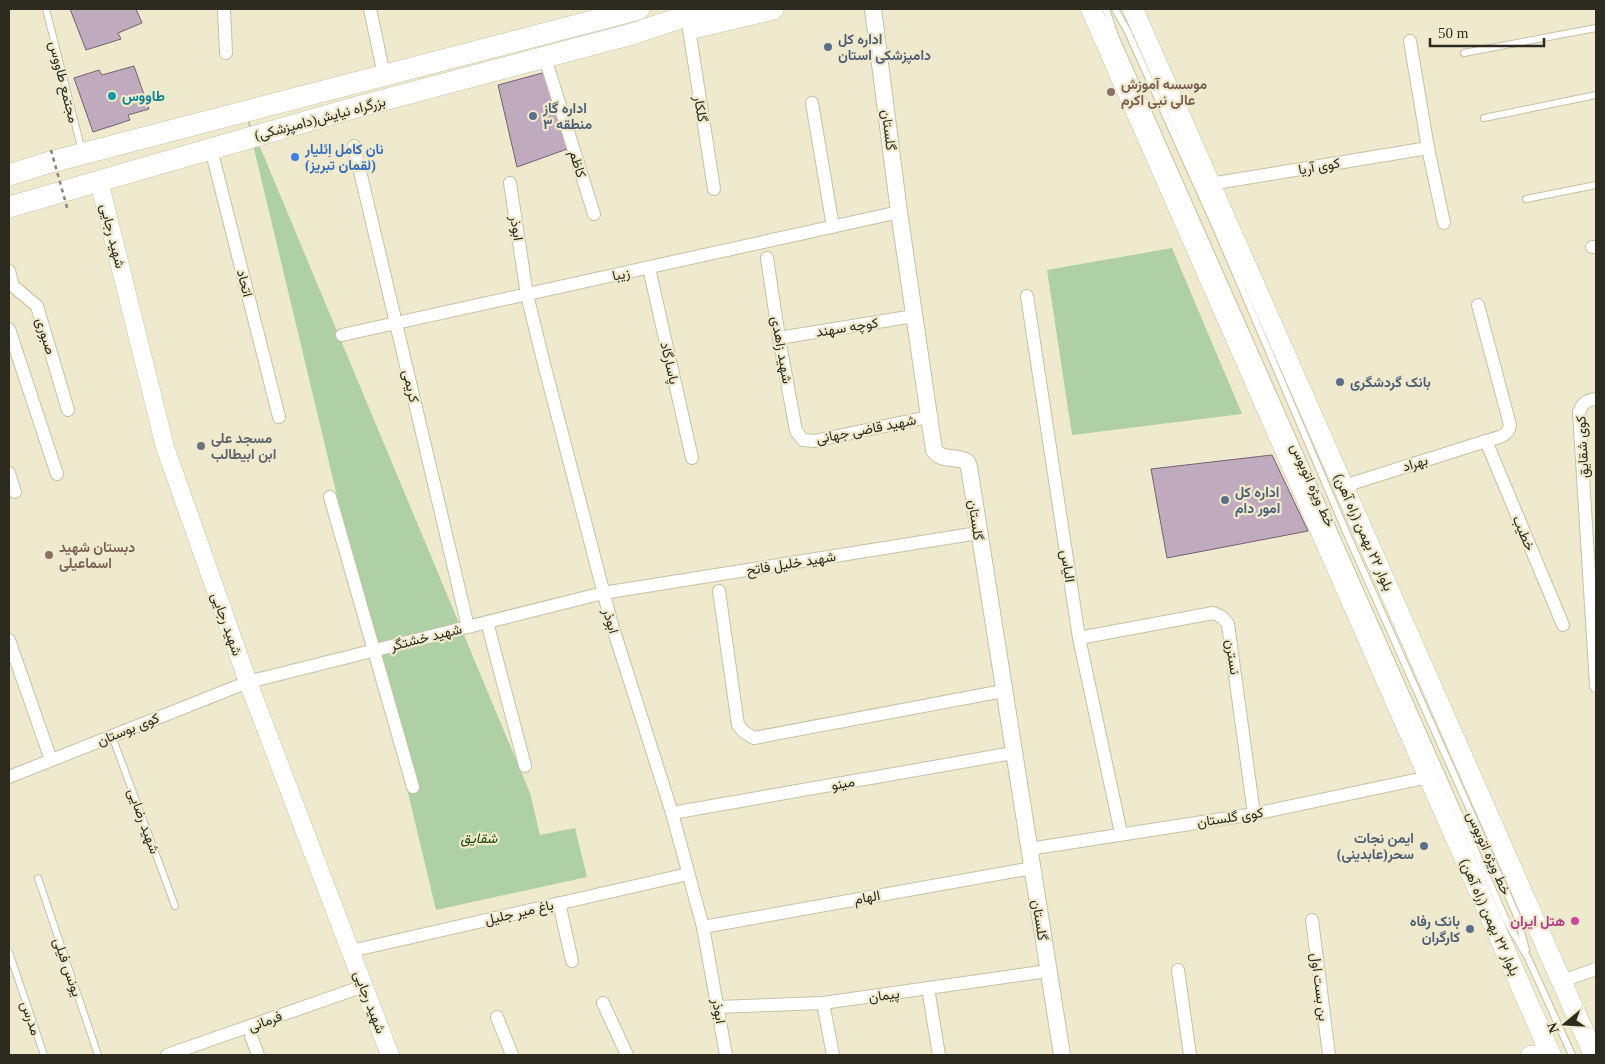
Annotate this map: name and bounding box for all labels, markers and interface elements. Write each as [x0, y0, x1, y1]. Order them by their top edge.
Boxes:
scale bar [1430, 15, 1544, 47]
text: 50 m [1438, 25, 1469, 41]
place label: اداره کل دامپزشکی استان [838, 32, 931, 65]
street label: مجتمع طاووس [43, 40, 81, 125]
marker: اداره کل دامپزشکی استان [822, 41, 834, 53]
place label: موسسه آموزش عالی نبی اکرم [1121, 77, 1208, 109]
marker: موسسه آموزش عالی نبی اکرم [1105, 86, 1117, 98]
place label: طاووس [122, 89, 165, 105]
marker: طاووس [106, 90, 118, 102]
street label: بزرگراه نیایش(دامپزشکی) [253, 94, 388, 145]
street label: گلکار [690, 94, 710, 123]
place label: اداره گاز منطقه ۳ [542, 101, 593, 132]
street label: گلستان [878, 109, 898, 151]
marker: اداره گاز منطقه ۳ [527, 110, 539, 122]
place label: نان کامل اِئلیار (لقمان تبریز) [304, 142, 384, 174]
street label: کاظم [565, 149, 589, 180]
marker: نان کامل اِئلیار (لقمان تبریز) [289, 151, 301, 163]
street label: کوی آریا [1297, 155, 1341, 179]
street label: شهید رجایی [96, 202, 128, 270]
street label: ابوذر [506, 214, 526, 242]
street label: زیبا [611, 265, 632, 285]
street label: اتحاد [234, 268, 255, 298]
street label: شهید زاهدی [767, 315, 795, 385]
street label: کوچه سهند [815, 315, 880, 342]
street label: صبوری [32, 316, 58, 357]
street label: پاسارگاد [655, 341, 682, 386]
street label: کریمی [398, 368, 422, 404]
place label: بانک گردشگری [1350, 375, 1431, 391]
marker: بانک گردشگری [1334, 376, 1346, 388]
street label: شهید قاضی جهانی [815, 412, 918, 448]
street label: کوی شقایق [1573, 415, 1593, 479]
place label: مسجد علی ابن ابیطالب [211, 431, 276, 463]
marker: مسجد علی ابن ابیطالب [195, 440, 207, 452]
street label: خط ویژه اتوبوس [1287, 441, 1338, 530]
street label: بهراد [1401, 453, 1430, 475]
street label: بلوار ۲۲ بهمن (راه آهن) [1330, 471, 1396, 594]
place label: اداره کل امور دام [1235, 485, 1280, 517]
marker: اداره کل امور دام [1219, 494, 1231, 506]
street label: گلستان [964, 499, 986, 542]
street label: خطیب [1509, 513, 1538, 554]
place label: دبستان شهید اسماعیلی [59, 540, 135, 572]
marker: دبستان شهید اسماعیلی [43, 549, 55, 561]
street label: شهید خلیل فاتح [745, 549, 837, 581]
street label: الیاس [1057, 549, 1077, 583]
street label: شهید رجایی [207, 591, 245, 658]
street label: ابوذر [599, 606, 621, 636]
street label: شهید خشتگر [388, 621, 464, 655]
street label: نسترن [1222, 639, 1242, 676]
street label: کوی بوستان [95, 710, 162, 750]
street label: مینو [830, 774, 856, 794]
street label: شهید رضایی [124, 786, 162, 856]
street label: کوی گلستان [1196, 805, 1264, 831]
street label: خط ویژه اتوبوس [1463, 809, 1514, 898]
park label: شقایق [461, 831, 498, 847]
place label: ایمن نجات سحر(عابدینی) [1337, 831, 1414, 863]
marker: ایمن نجات سحر(عابدینی) [1418, 840, 1430, 852]
street label: بلوار ۲۲ بهمن (راه آهن) [1456, 856, 1522, 979]
street label: الهام [853, 888, 881, 908]
street label: باغ میر جلیل [483, 897, 556, 931]
street label: گلستان [1028, 899, 1050, 942]
place label: بانک رفاه کارگران [1410, 914, 1460, 946]
place label: هتل ایران [1510, 914, 1565, 930]
marker: هتل ایران [1569, 915, 1581, 927]
marker: بانک رفاه کارگران [1464, 923, 1476, 935]
street label: یونس فیلی [50, 936, 85, 999]
street label: بن بست اول [1306, 952, 1331, 1022]
street label: شهید رجایی [350, 969, 388, 1036]
street label: پیمان [868, 986, 901, 1007]
street label: ابوذر [708, 996, 728, 1025]
street label: مدرس [17, 999, 43, 1038]
north arrow [1540, 999, 1590, 1049]
street label: فرمانی [246, 1009, 284, 1035]
text: N [1544, 1021, 1562, 1035]

